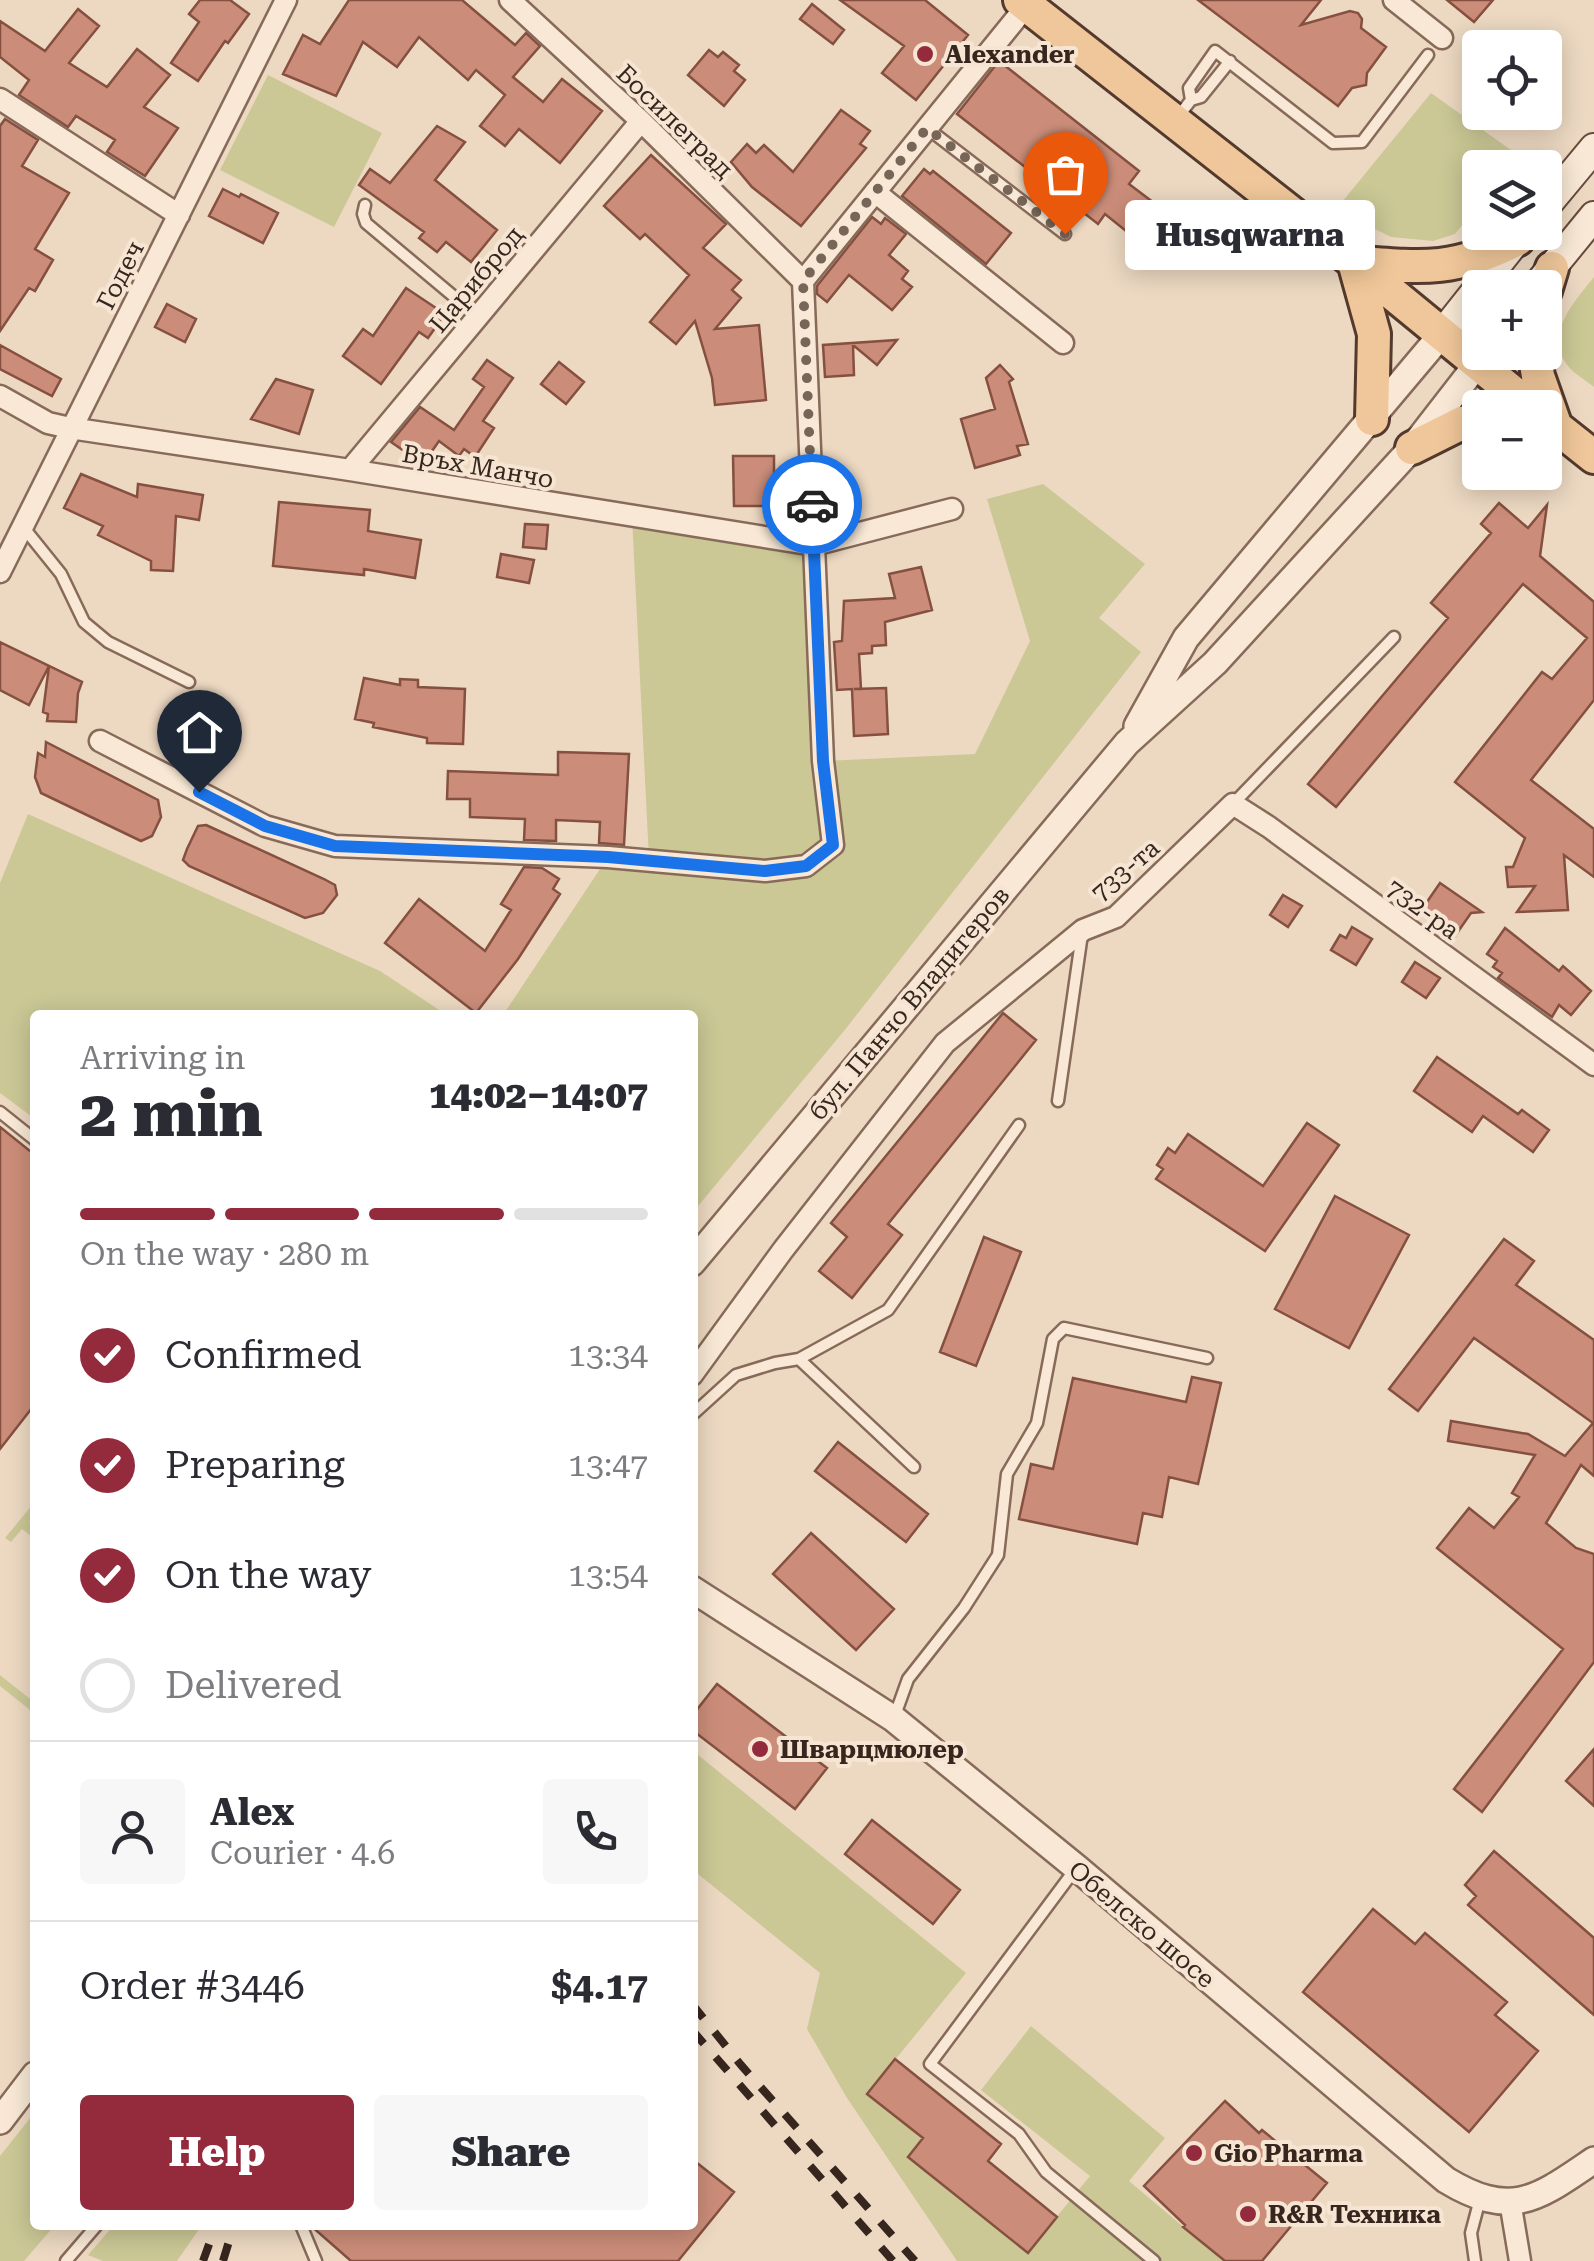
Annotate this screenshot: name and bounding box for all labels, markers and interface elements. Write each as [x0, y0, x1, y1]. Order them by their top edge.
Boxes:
map controls [1462, 30, 1562, 490]
button: locate [1462, 30, 1562, 130]
place label: Alexander [945, 40, 1075, 69]
marker: Alexander [914, 43, 936, 65]
street label: Босилеград [611, 59, 739, 184]
pin [1023, 132, 1108, 235]
icon: bag [1038, 147, 1093, 202]
button: layers [1462, 150, 1562, 250]
callout: Husqwarna [1125, 199, 1375, 269]
text: Husqwarna [1156, 216, 1344, 254]
street label: Цариброд [424, 220, 529, 338]
street label: Годеч [91, 236, 150, 314]
button: + [1462, 270, 1562, 370]
button: − [1462, 390, 1562, 490]
street label: Връх Манчо [400, 439, 556, 494]
courier [762, 454, 862, 554]
icon: car [785, 477, 840, 532]
pin [157, 690, 242, 793]
icon: home [172, 705, 227, 760]
street label: 733-та [1086, 833, 1165, 908]
street label: 732-ра [1381, 873, 1465, 946]
street label: бул. Панчо Владигеров [803, 881, 1016, 1126]
text: Arriving in [80, 1039, 245, 1077]
text: 14:02–14:07 [429, 1073, 648, 1117]
text: 2 min [80, 1076, 263, 1152]
text: On the way · 280 m [80, 1235, 369, 1273]
icon: check [80, 1328, 135, 1383]
text: Confirmed [165, 1333, 362, 1377]
text: 13:34 [568, 1336, 648, 1374]
icon: check [80, 1438, 135, 1493]
text: Preparing [165, 1443, 345, 1487]
text: 13:47 [568, 1446, 648, 1484]
icon: check [80, 1548, 135, 1603]
text: On the way [165, 1553, 371, 1597]
text: 13:54 [568, 1556, 648, 1594]
text: Delivered [165, 1663, 342, 1707]
place label: Шварцмюлер [780, 1735, 964, 1764]
marker: Шварцмюлер [749, 1738, 771, 1760]
button: person [80, 1779, 185, 1884]
button: phone [543, 1779, 648, 1884]
text: Alex [210, 1790, 294, 1834]
text: Courier · 4.6 [210, 1834, 395, 1872]
street label: Обелско шосе [1063, 1855, 1221, 1994]
text: Order #3446 [80, 1964, 305, 2008]
text: $4.17 [551, 1964, 648, 2008]
button: Help [80, 2095, 354, 2210]
button: Share [374, 2095, 648, 2210]
place label: Gio Pharma [1214, 2139, 1363, 2168]
marker: Gio Pharma [1183, 2142, 1205, 2164]
place label: R&R Техника [1268, 2200, 1441, 2229]
marker: R&R Техника [1237, 2203, 1259, 2225]

